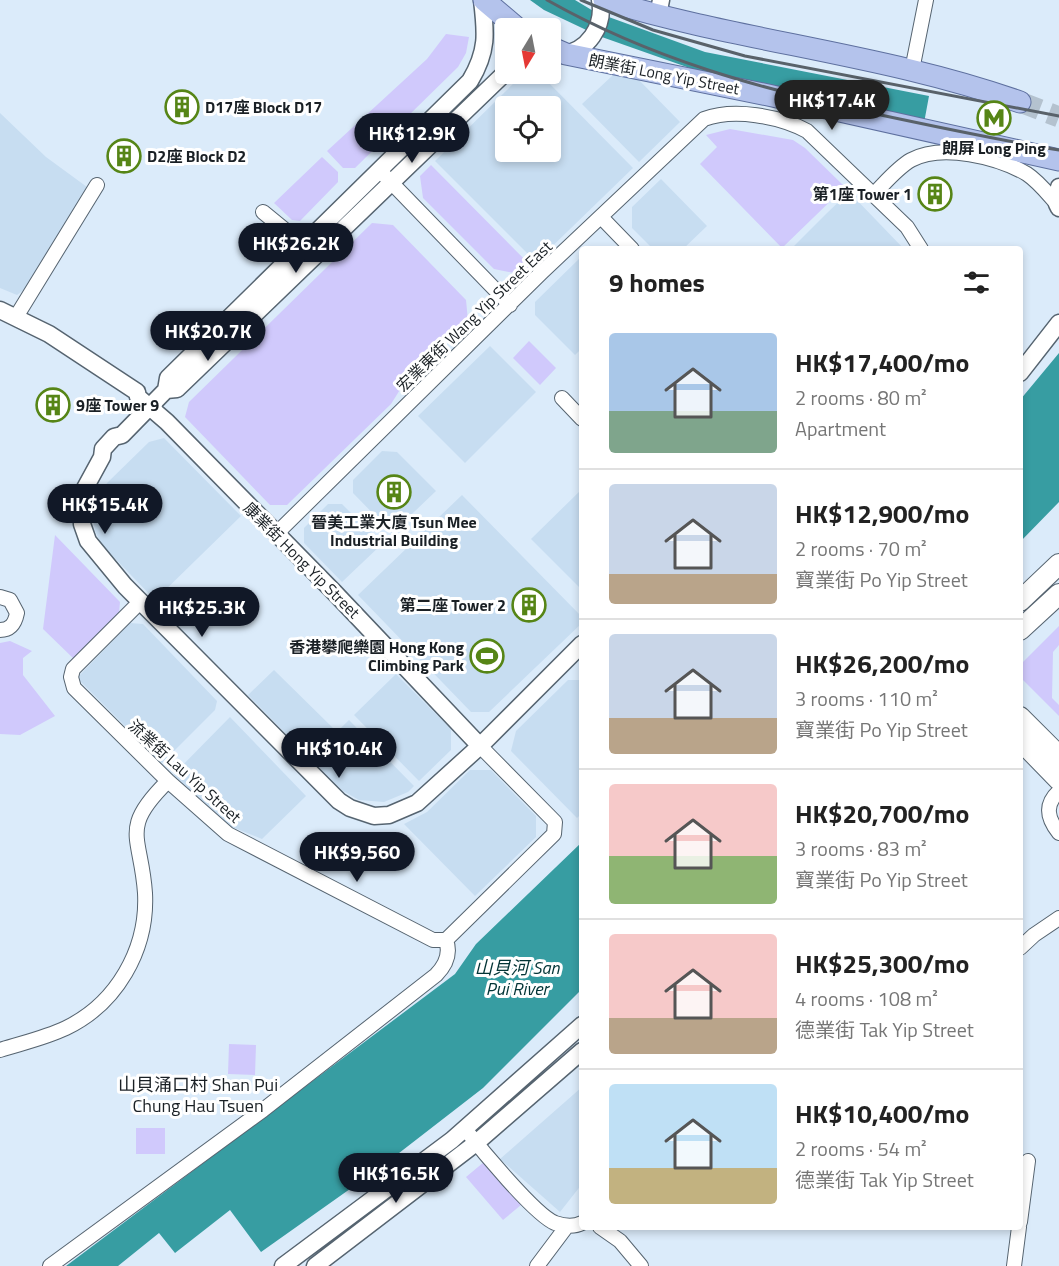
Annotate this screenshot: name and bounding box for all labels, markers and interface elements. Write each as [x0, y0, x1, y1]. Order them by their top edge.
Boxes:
north arrow [495, 18, 561, 84]
map controls [495, 18, 561, 162]
street label: 朗業街 Long Yip Street [587, 48, 742, 100]
pin: HK$17.4K [770, 80, 894, 131]
text: HK$17.4K [788, 84, 876, 115]
building icon: D17座 Block D17 [164, 89, 200, 125]
place label: D17座 Block D17 [205, 95, 322, 119]
button: locate [495, 96, 561, 162]
metro station icon: 朗屏 Long Ping [976, 100, 1012, 136]
pin: HK$12.9K [350, 113, 474, 164]
text: HK$12.9K [368, 117, 456, 148]
place label: 朗屏 Long Ping [942, 136, 1046, 160]
building icon: D2座 Block D2 [106, 138, 142, 174]
place label: D2座 Block D2 [147, 144, 246, 168]
building icon: 第1座 Tower 1 [917, 176, 953, 212]
place label: 第1座 Tower 1 [813, 182, 912, 206]
pin: HK$26.2K [234, 223, 358, 274]
text: HK$26.2K [252, 227, 340, 258]
street label: 宏業東街 Wang Yip Street East [391, 235, 558, 397]
text: 9 homes [609, 263, 705, 302]
icon: filters [960, 266, 993, 299]
pin: HK$20.7K [146, 311, 270, 362]
text: HK$20.7K [164, 315, 252, 346]
text: HK$17,400/mo [795, 343, 969, 382]
icon: home [657, 357, 729, 429]
text: 2 rooms · 80 m² [795, 382, 927, 413]
building icon: 9座 Tower 9 [35, 387, 71, 423]
place label: 9座 Tower 9 [76, 393, 159, 417]
text: Apartment [795, 413, 886, 444]
building icon: 晉美工業大廈 Tsun Mee Industrial Building [376, 474, 412, 510]
pin: HK$15.4K [43, 484, 167, 535]
text: HK$15.4K [61, 488, 149, 519]
text: HK$12,900/mo [795, 494, 969, 533]
street label: 康業街 Hong Yip Street [238, 496, 366, 624]
icon: home [657, 508, 729, 580]
place label: 晉美工業大廈 Tsun Mee Industrial Building [311, 510, 477, 552]
text: 2 rooms · 70 m² [795, 533, 927, 564]
text: 寶業街 Po Yip Street [795, 564, 968, 595]
pin: HK$25.3K [140, 587, 264, 638]
building icon: 第二座 Tower 2 [511, 587, 547, 623]
text: HK$25.3K [158, 591, 246, 622]
place label: 第二座 Tower 2 [400, 593, 506, 617]
place label: 香港攀爬樂園 Hong Kong Climbing Park [289, 635, 465, 677]
sports icon: 香港攀爬樂園 Hong Kong Climbing Park [469, 638, 505, 674]
text: HK$26,200/mo [795, 644, 969, 683]
icon: home [657, 658, 729, 730]
text: 3 rooms · 110 m² [795, 683, 938, 714]
street label: 流業街 Lau Yip Street [123, 714, 247, 829]
text: 寶業街 Po Yip Street [795, 714, 968, 745]
pin: HK$10.4K [277, 728, 401, 779]
text: HK$10.4K [295, 732, 383, 763]
text: HK$20,700/mo [795, 794, 969, 833]
icon: home [657, 808, 729, 880]
pin: HK$9,560 [295, 832, 419, 883]
text: 3 rooms · 83 m² [795, 833, 927, 864]
text: HK$9,560 [314, 836, 400, 867]
text: 寶業街 Po Yip Street [795, 864, 968, 895]
text: HK$25,300/mo [795, 944, 969, 983]
water label: 山貝河 San Pui River [475, 954, 560, 1002]
icon: home [657, 958, 729, 1030]
text: 4 rooms · 108 m² [795, 983, 938, 1014]
text: 德業街 Tak Yip Street [795, 1014, 974, 1045]
district label: 山貝涌口村 Shan Pui Chung Hau Tsuen [118, 1071, 278, 1119]
text: HK$10,400/mo [795, 1094, 969, 1133]
icon: home [657, 1108, 729, 1180]
text: 2 rooms · 54 m² [795, 1133, 927, 1164]
pin: HK$16.5K [334, 1153, 458, 1204]
text: HK$16.5K [352, 1157, 440, 1188]
text: 德業街 Tak Yip Street [795, 1164, 974, 1195]

